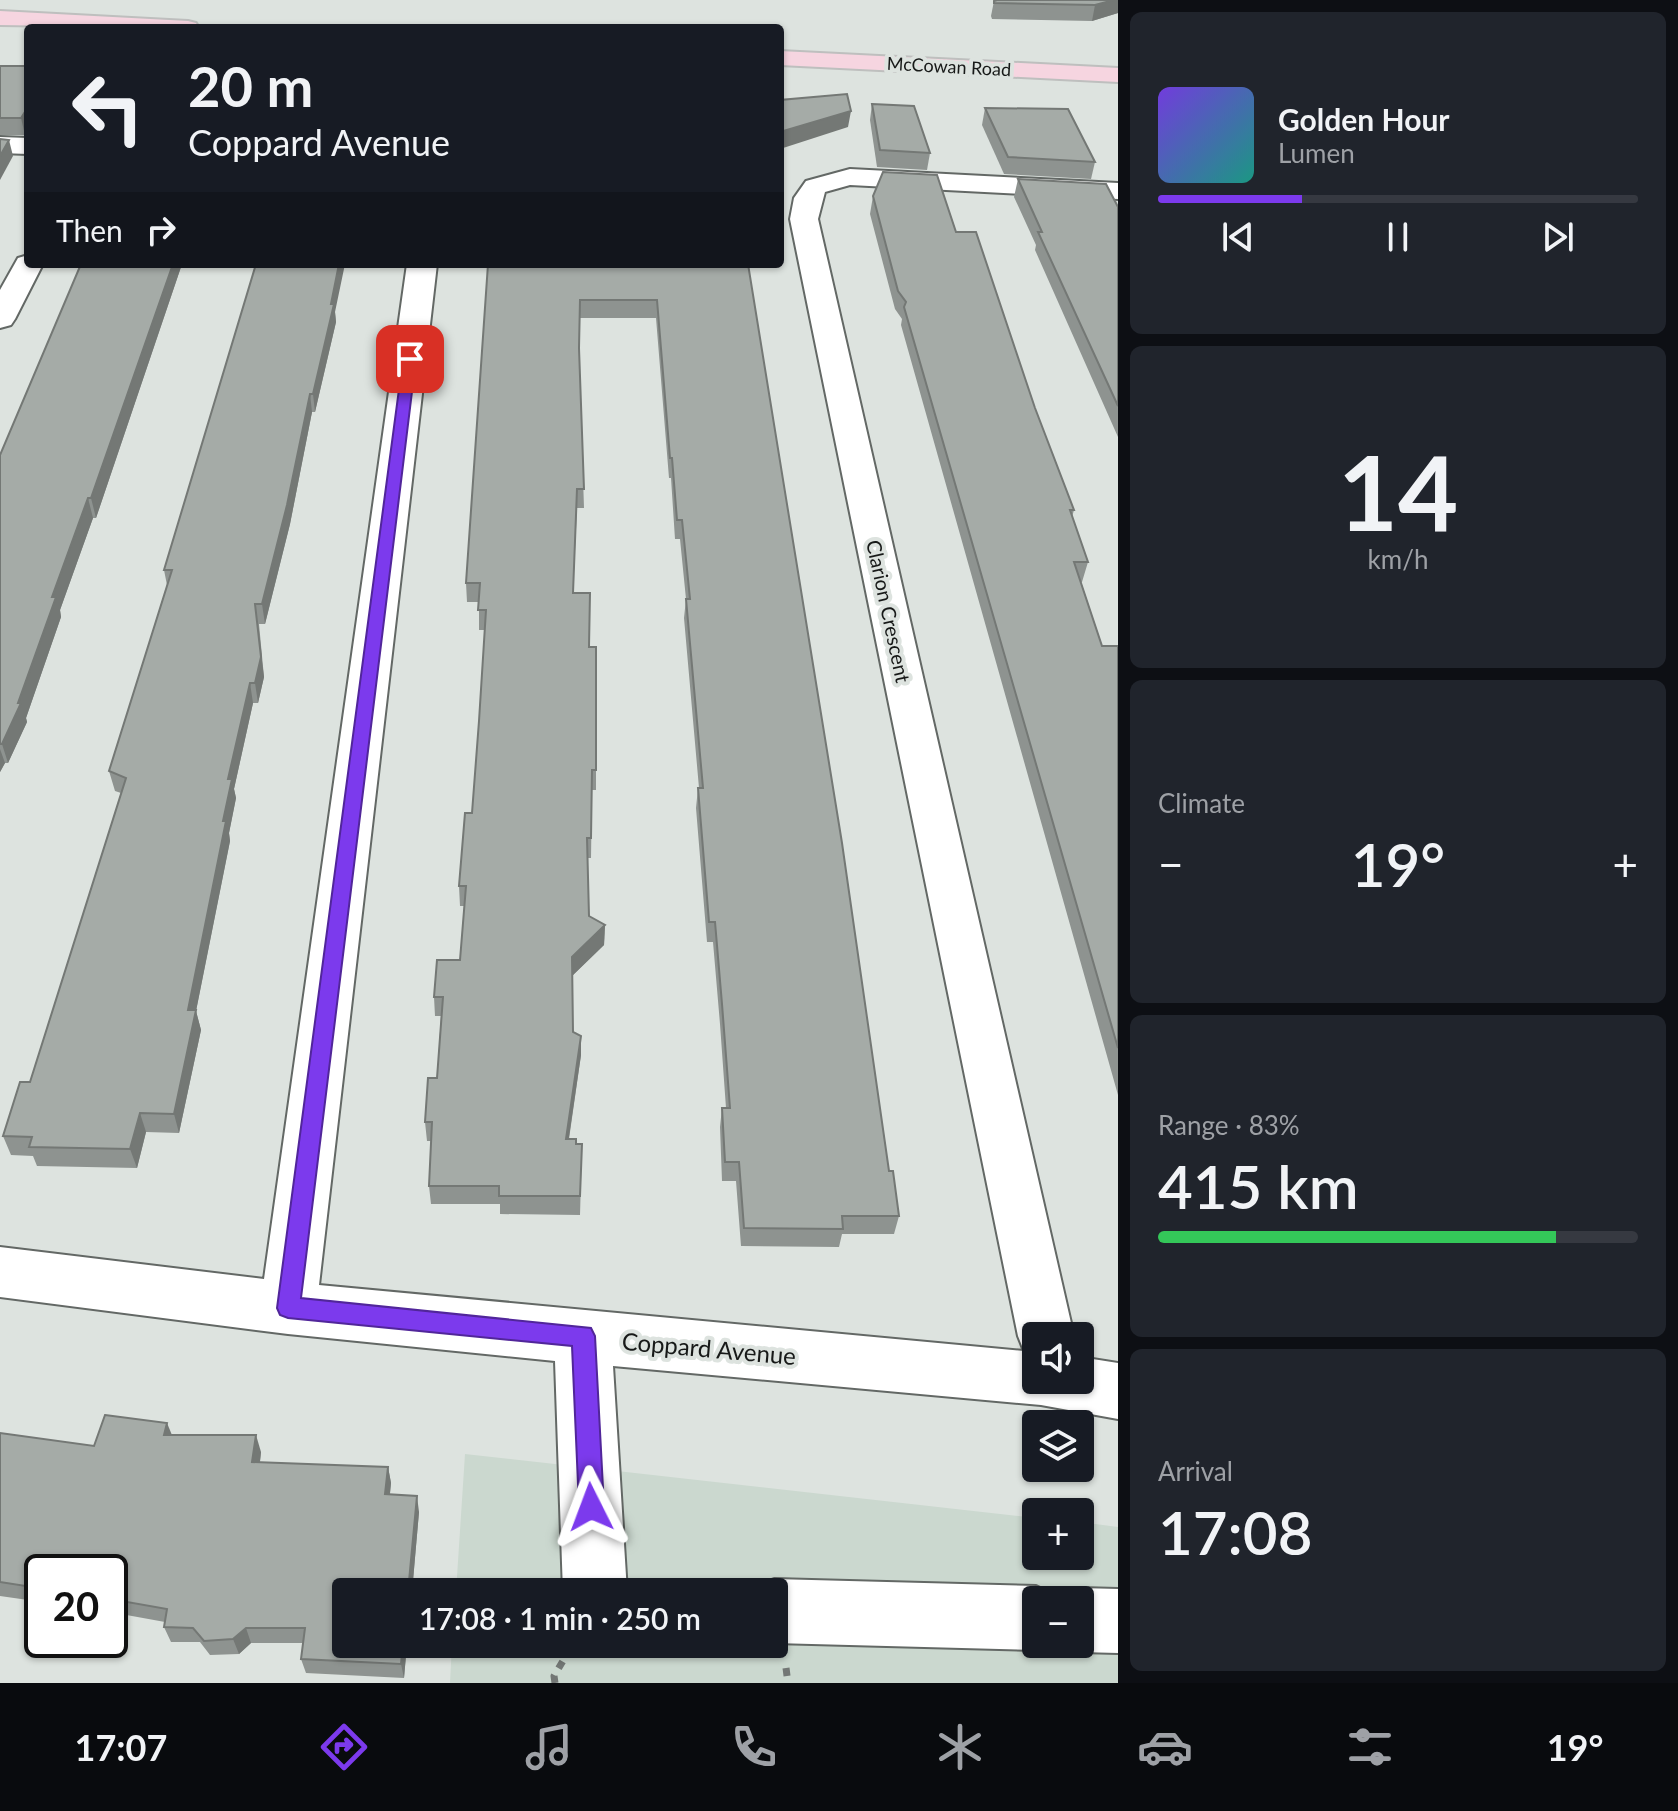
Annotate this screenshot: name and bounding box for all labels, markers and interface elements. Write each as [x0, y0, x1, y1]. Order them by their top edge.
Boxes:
text: 20 m [188, 52, 313, 119]
street label: McCowan Road [886, 52, 1012, 80]
icon: left [56, 56, 160, 160]
text: Golden Hour [1278, 101, 1450, 137]
text: Coppard Avenue [188, 120, 450, 164]
text: Lumen [1278, 137, 1355, 169]
icon: right [139, 208, 183, 252]
text: Then [56, 212, 123, 248]
icon: previous [1216, 215, 1260, 259]
icon: pause [1376, 215, 1420, 259]
icon: next [1536, 215, 1580, 259]
pin [376, 325, 444, 393]
icon: arrive [388, 337, 432, 381]
text: 14 [1338, 428, 1458, 553]
street label: Clarion Crescent [862, 537, 916, 685]
text: km/h [1368, 543, 1428, 575]
text: Climate [1158, 787, 1245, 819]
text: 19° [1351, 828, 1445, 900]
text: − [1158, 838, 1184, 890]
text: + [1612, 838, 1638, 890]
text: Range · 83% [1158, 1109, 1300, 1141]
text: 415 km [1158, 1150, 1359, 1222]
map controls [1022, 1322, 1094, 1658]
button: sound [1022, 1322, 1094, 1394]
street label: Coppard Avenue [621, 1326, 797, 1370]
button: layers [1022, 1410, 1094, 1482]
text: Arrival [1158, 1455, 1233, 1487]
position arrow [549, 1465, 633, 1549]
text: 17:08 [1158, 1496, 1312, 1568]
button: + [1022, 1498, 1094, 1570]
speed limit sign: 20 [24, 1554, 128, 1658]
button: − [1022, 1586, 1094, 1658]
text: 17:08 · 1 min · 250 m [419, 1600, 701, 1636]
icon: directions [316, 1719, 372, 1775]
icon: music [521, 1719, 577, 1775]
icon: phone [726, 1719, 782, 1775]
icon: climate [932, 1719, 988, 1775]
icon: car [1137, 1719, 1193, 1775]
icon: filters [1342, 1719, 1398, 1775]
text: 17:07 [75, 1725, 167, 1769]
text: 19° [1547, 1725, 1603, 1769]

